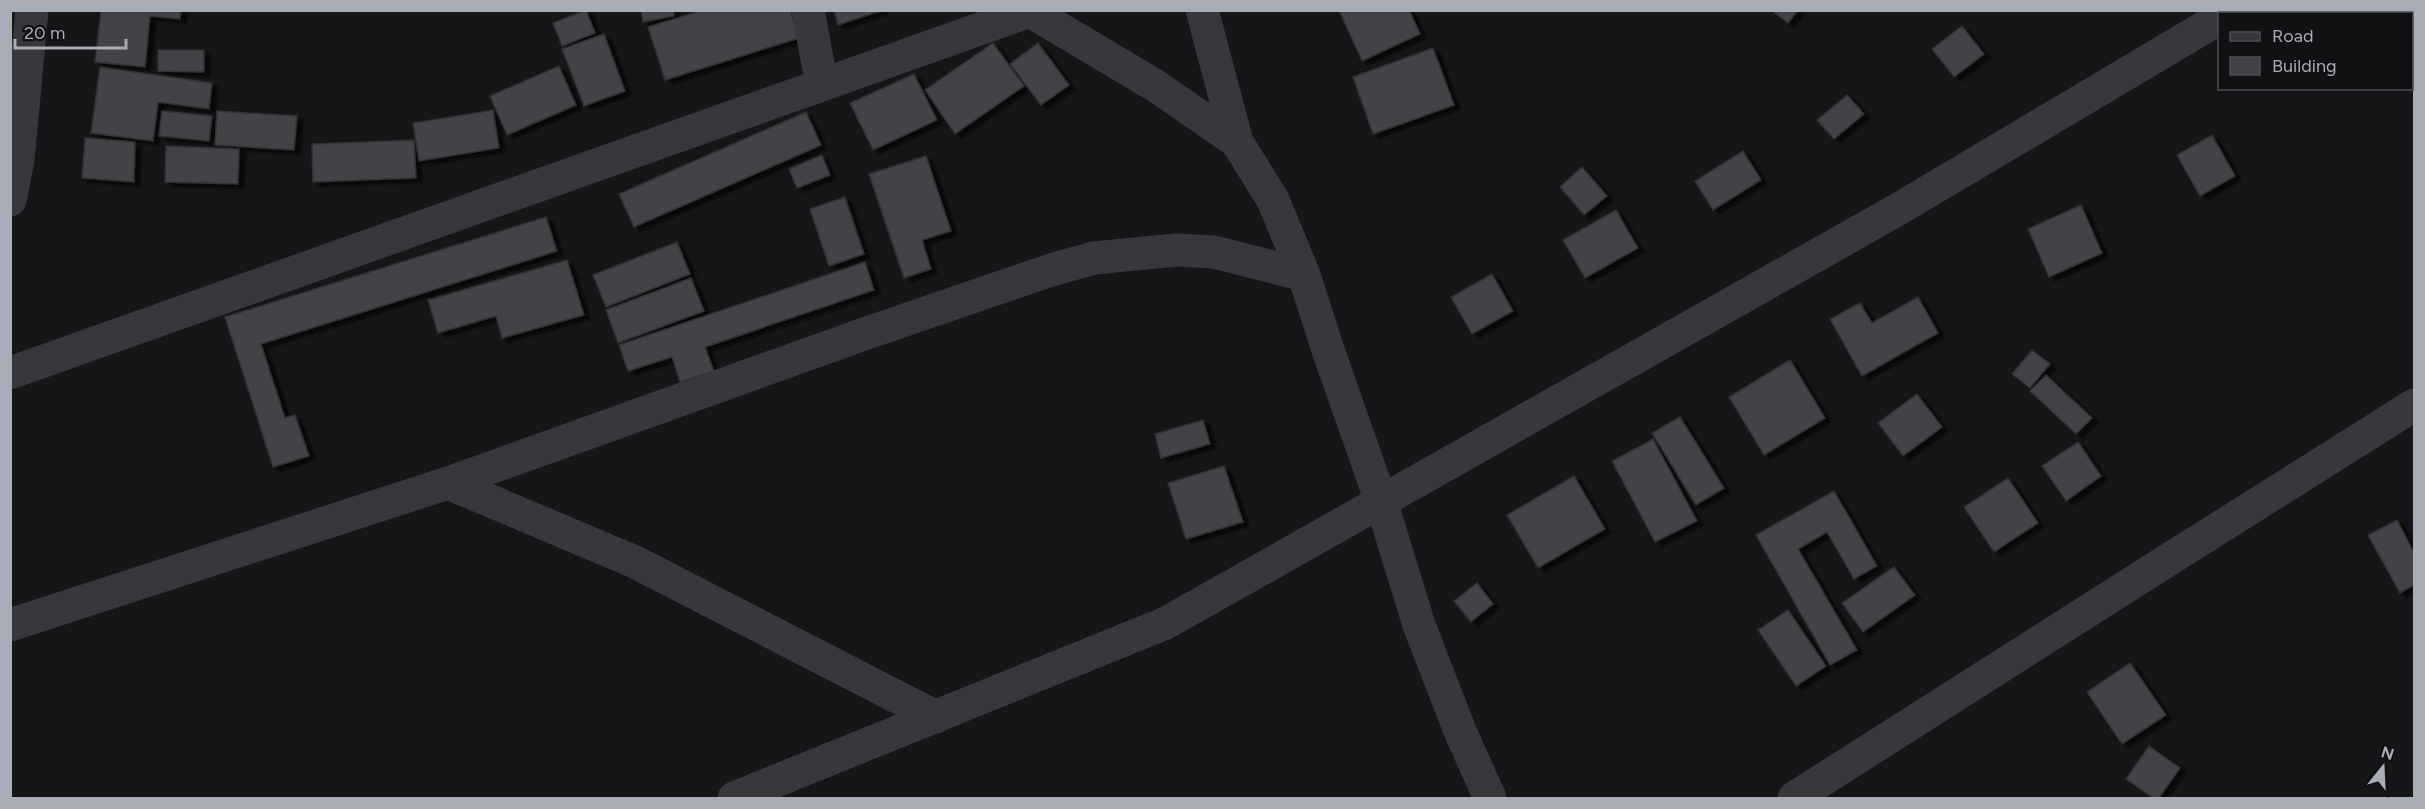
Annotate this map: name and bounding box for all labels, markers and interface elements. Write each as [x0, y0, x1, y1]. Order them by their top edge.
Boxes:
scale bar [15, 12, 126, 50]
legend [2218, 12, 2413, 90]
text: 20 m [24, 22, 65, 44]
text: Road [2272, 25, 2313, 47]
text: Building [2272, 55, 2337, 77]
north arrow [2353, 737, 2413, 797]
text: N [2379, 742, 2396, 764]

